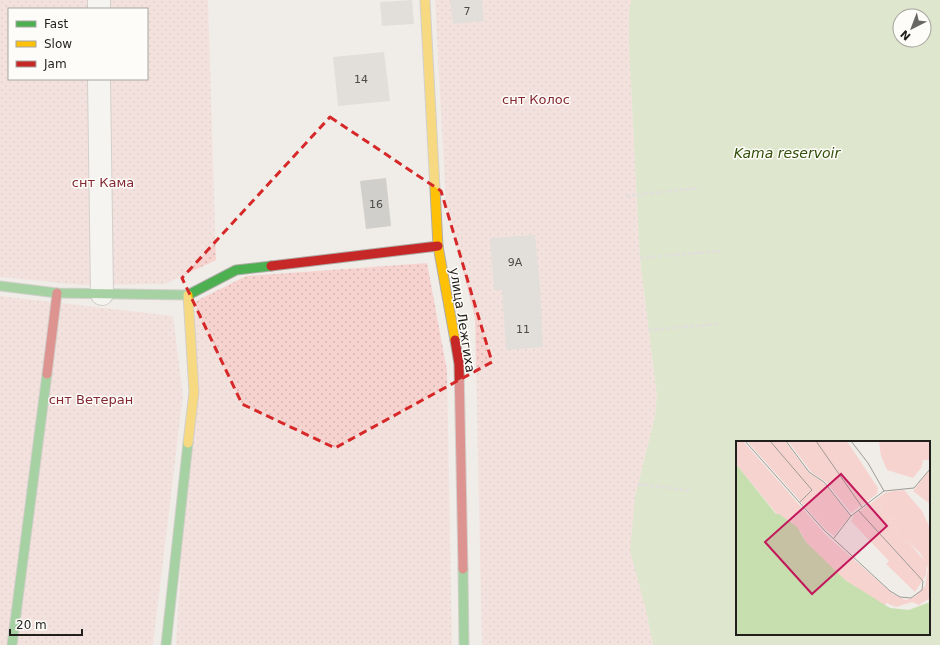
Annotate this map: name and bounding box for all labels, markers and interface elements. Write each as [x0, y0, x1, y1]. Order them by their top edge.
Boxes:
house number: 7 [464, 5, 471, 18]
legend [8, 8, 148, 80]
north arrow [892, 8, 932, 48]
text: Fast [44, 17, 68, 31]
text: N [898, 27, 913, 43]
text: Slow [44, 37, 72, 51]
text: Jam [43, 57, 67, 71]
house number: 14 [354, 73, 368, 86]
park label: снт Колос [502, 92, 570, 107]
water label: Kama reservoir [734, 145, 841, 161]
park label: снт Кама [72, 175, 134, 190]
house number: 16 [369, 198, 383, 211]
house number: 9А [508, 256, 523, 269]
street label: улица Лежгиха [447, 267, 478, 374]
house number: 11 [516, 323, 530, 336]
park label: снт Ветеран [49, 392, 133, 407]
inset map [736, 441, 930, 635]
scale bar [10, 611, 82, 637]
text: 20 m [16, 618, 47, 632]

